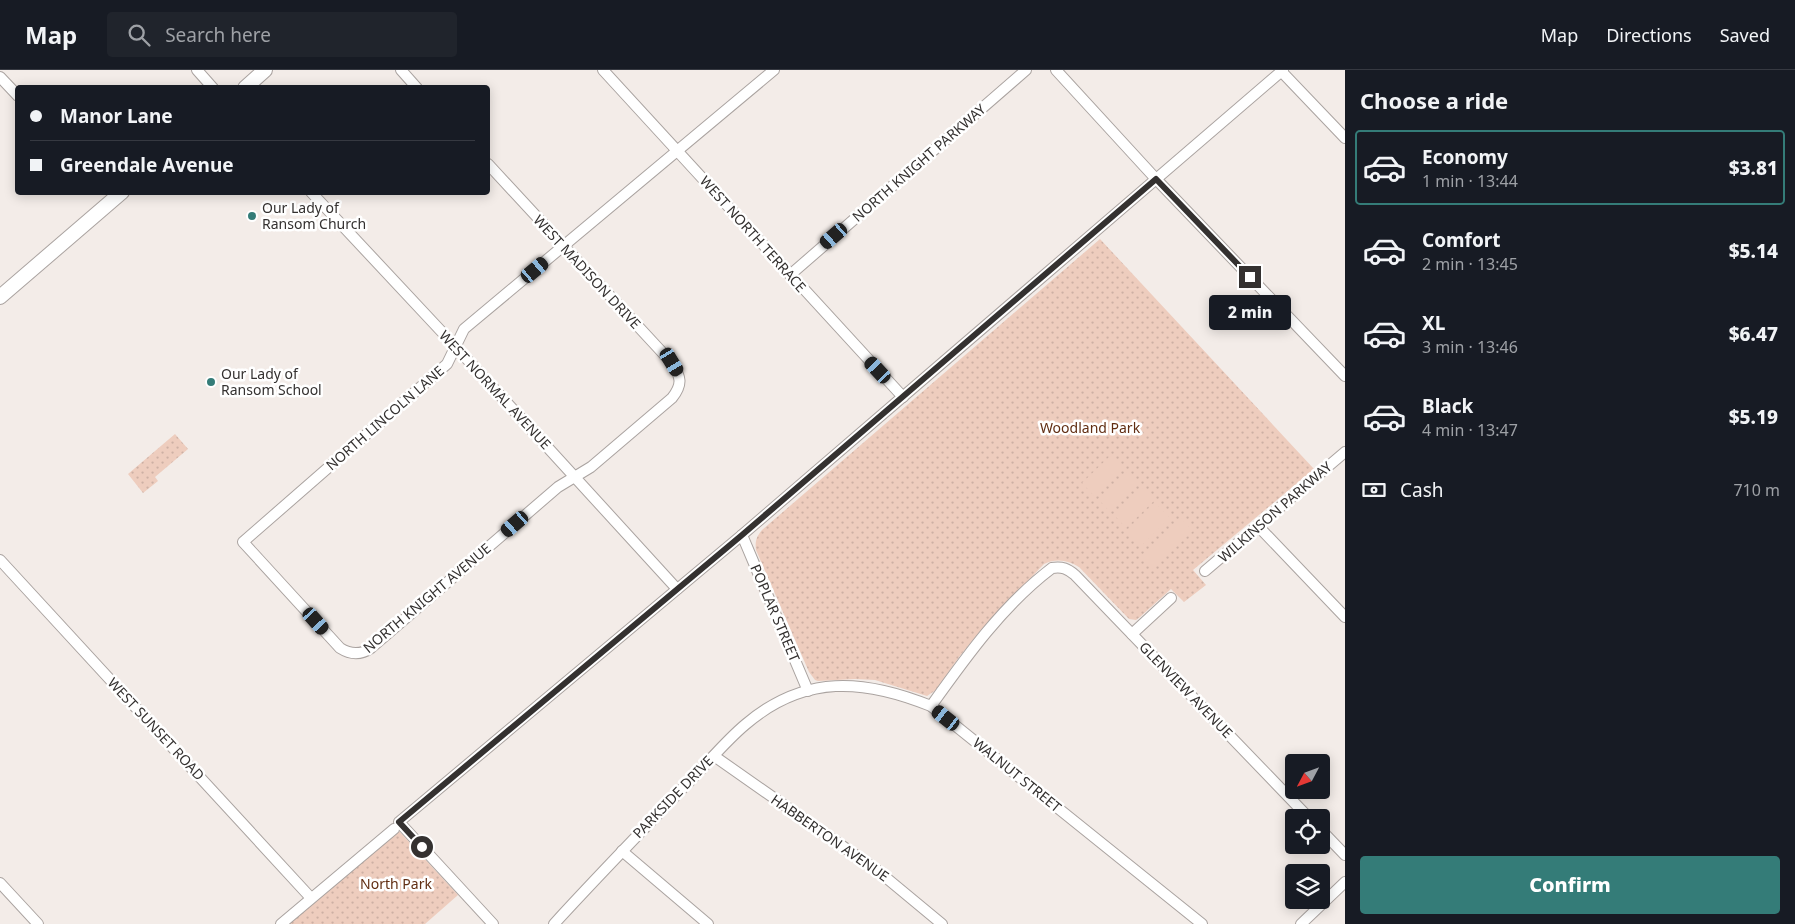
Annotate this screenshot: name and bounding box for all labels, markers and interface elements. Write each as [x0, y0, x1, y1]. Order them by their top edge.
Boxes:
search box [107, 12, 457, 57]
text: Map [25, 18, 77, 51]
icon: search [125, 21, 153, 49]
text: Search here [165, 22, 271, 48]
text: Map [1541, 23, 1578, 47]
text: Directions [1606, 23, 1692, 47]
text: Saved [1720, 23, 1770, 47]
text: Choose a ride [1360, 85, 1508, 115]
street label: NORTH KNIGHT PARKWAY [848, 99, 989, 226]
text: Manor Lane [60, 103, 173, 129]
text: Economy [1422, 144, 1508, 170]
icon: car [1362, 145, 1407, 190]
text: Greendale Avenue [60, 152, 234, 178]
text: $3.81 [1729, 155, 1778, 181]
text: 1 min · 13:44 [1422, 170, 1518, 192]
street label: WEST NORTH TERRACE [696, 171, 811, 296]
place label: Our Lady of Ransom Church [262, 198, 366, 233]
marker: Our Lady of Ransom Church [246, 210, 258, 222]
street label: WEST MADISON DRIVE [530, 211, 645, 333]
car [817, 220, 850, 252]
text: Comfort [1422, 227, 1501, 253]
icon: car [1362, 228, 1407, 273]
text: $5.14 [1729, 238, 1778, 264]
text: 2 min · 13:45 [1422, 253, 1518, 275]
car [518, 255, 551, 285]
route end [1239, 266, 1261, 288]
callout: 2 min [1209, 294, 1291, 330]
text: 2 min [1228, 301, 1272, 323]
text: XL [1422, 310, 1445, 336]
icon: car [1362, 311, 1407, 356]
text: $6.47 [1729, 321, 1778, 347]
street label: WEST NORMAL AVENUE [435, 326, 556, 453]
text: 3 min · 13:46 [1422, 336, 1518, 358]
car [657, 345, 686, 379]
car [862, 354, 893, 386]
street label: NORTH LINCOLN LANE [322, 361, 448, 474]
place label: Our Lady of Ransom School [221, 364, 322, 399]
marker: Our Lady of Ransom School [205, 376, 217, 388]
text: Black [1422, 393, 1473, 419]
icon: car [1362, 394, 1407, 439]
text: $5.19 [1729, 404, 1778, 430]
park label: Woodland Park [1040, 418, 1141, 437]
text: 4 min · 13:47 [1422, 419, 1518, 441]
street label: WILKINSON PARKWAY [1214, 457, 1336, 566]
icon: cash [1360, 476, 1388, 504]
text: Cash [1400, 477, 1444, 503]
text: 710 m [1733, 479, 1780, 501]
car [498, 508, 531, 540]
street label: NORTH KNIGHT AVENUE [359, 538, 495, 657]
street label: POPLAR STREET [746, 561, 805, 665]
car [300, 605, 331, 637]
street label: GLENVIEW AVENUE [1135, 637, 1237, 742]
street label: WEST SUNSET ROAD [104, 673, 209, 784]
car [929, 703, 962, 733]
street label: WALNUT STREET [969, 733, 1066, 816]
street label: PARKSIDE DRIVE [628, 751, 717, 842]
north arrow [1285, 754, 1330, 799]
map controls [1285, 754, 1330, 909]
street label: HABBERTON AVENUE [768, 790, 893, 886]
button: locate [1285, 809, 1330, 854]
route start [411, 836, 433, 858]
button: Confirm [1360, 856, 1780, 914]
button: layers [1285, 864, 1330, 909]
park label: North Park [360, 874, 432, 893]

